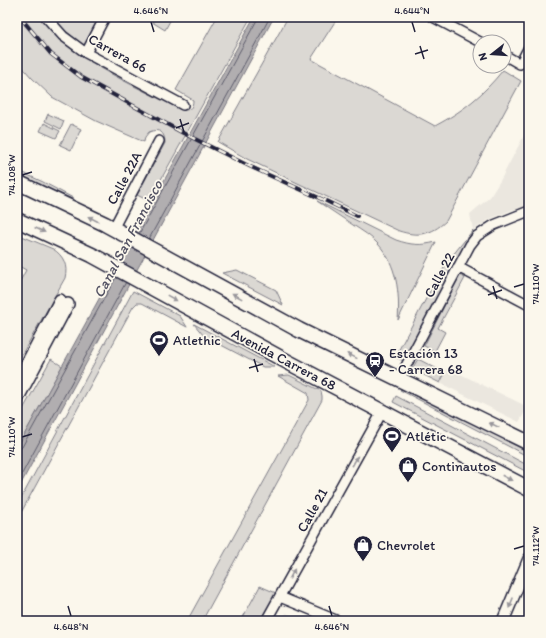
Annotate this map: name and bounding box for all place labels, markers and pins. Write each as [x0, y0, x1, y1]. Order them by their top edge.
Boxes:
sports icon: Atlethic [148, 329, 170, 357]
place label: Atlethic [173, 332, 221, 349]
place label: Estación 13 - Carrera 68 [389, 345, 463, 378]
station icon: Estación 13 - Carrera 68 [364, 350, 386, 378]
sports icon: Atlétic [381, 425, 403, 453]
place label: Atlétic [406, 428, 447, 445]
shop icon: Continautos [397, 455, 419, 483]
place label: Continautos [422, 458, 496, 475]
shop icon: Chevrolet [352, 534, 374, 562]
place label: Chevrolet [377, 537, 435, 554]

